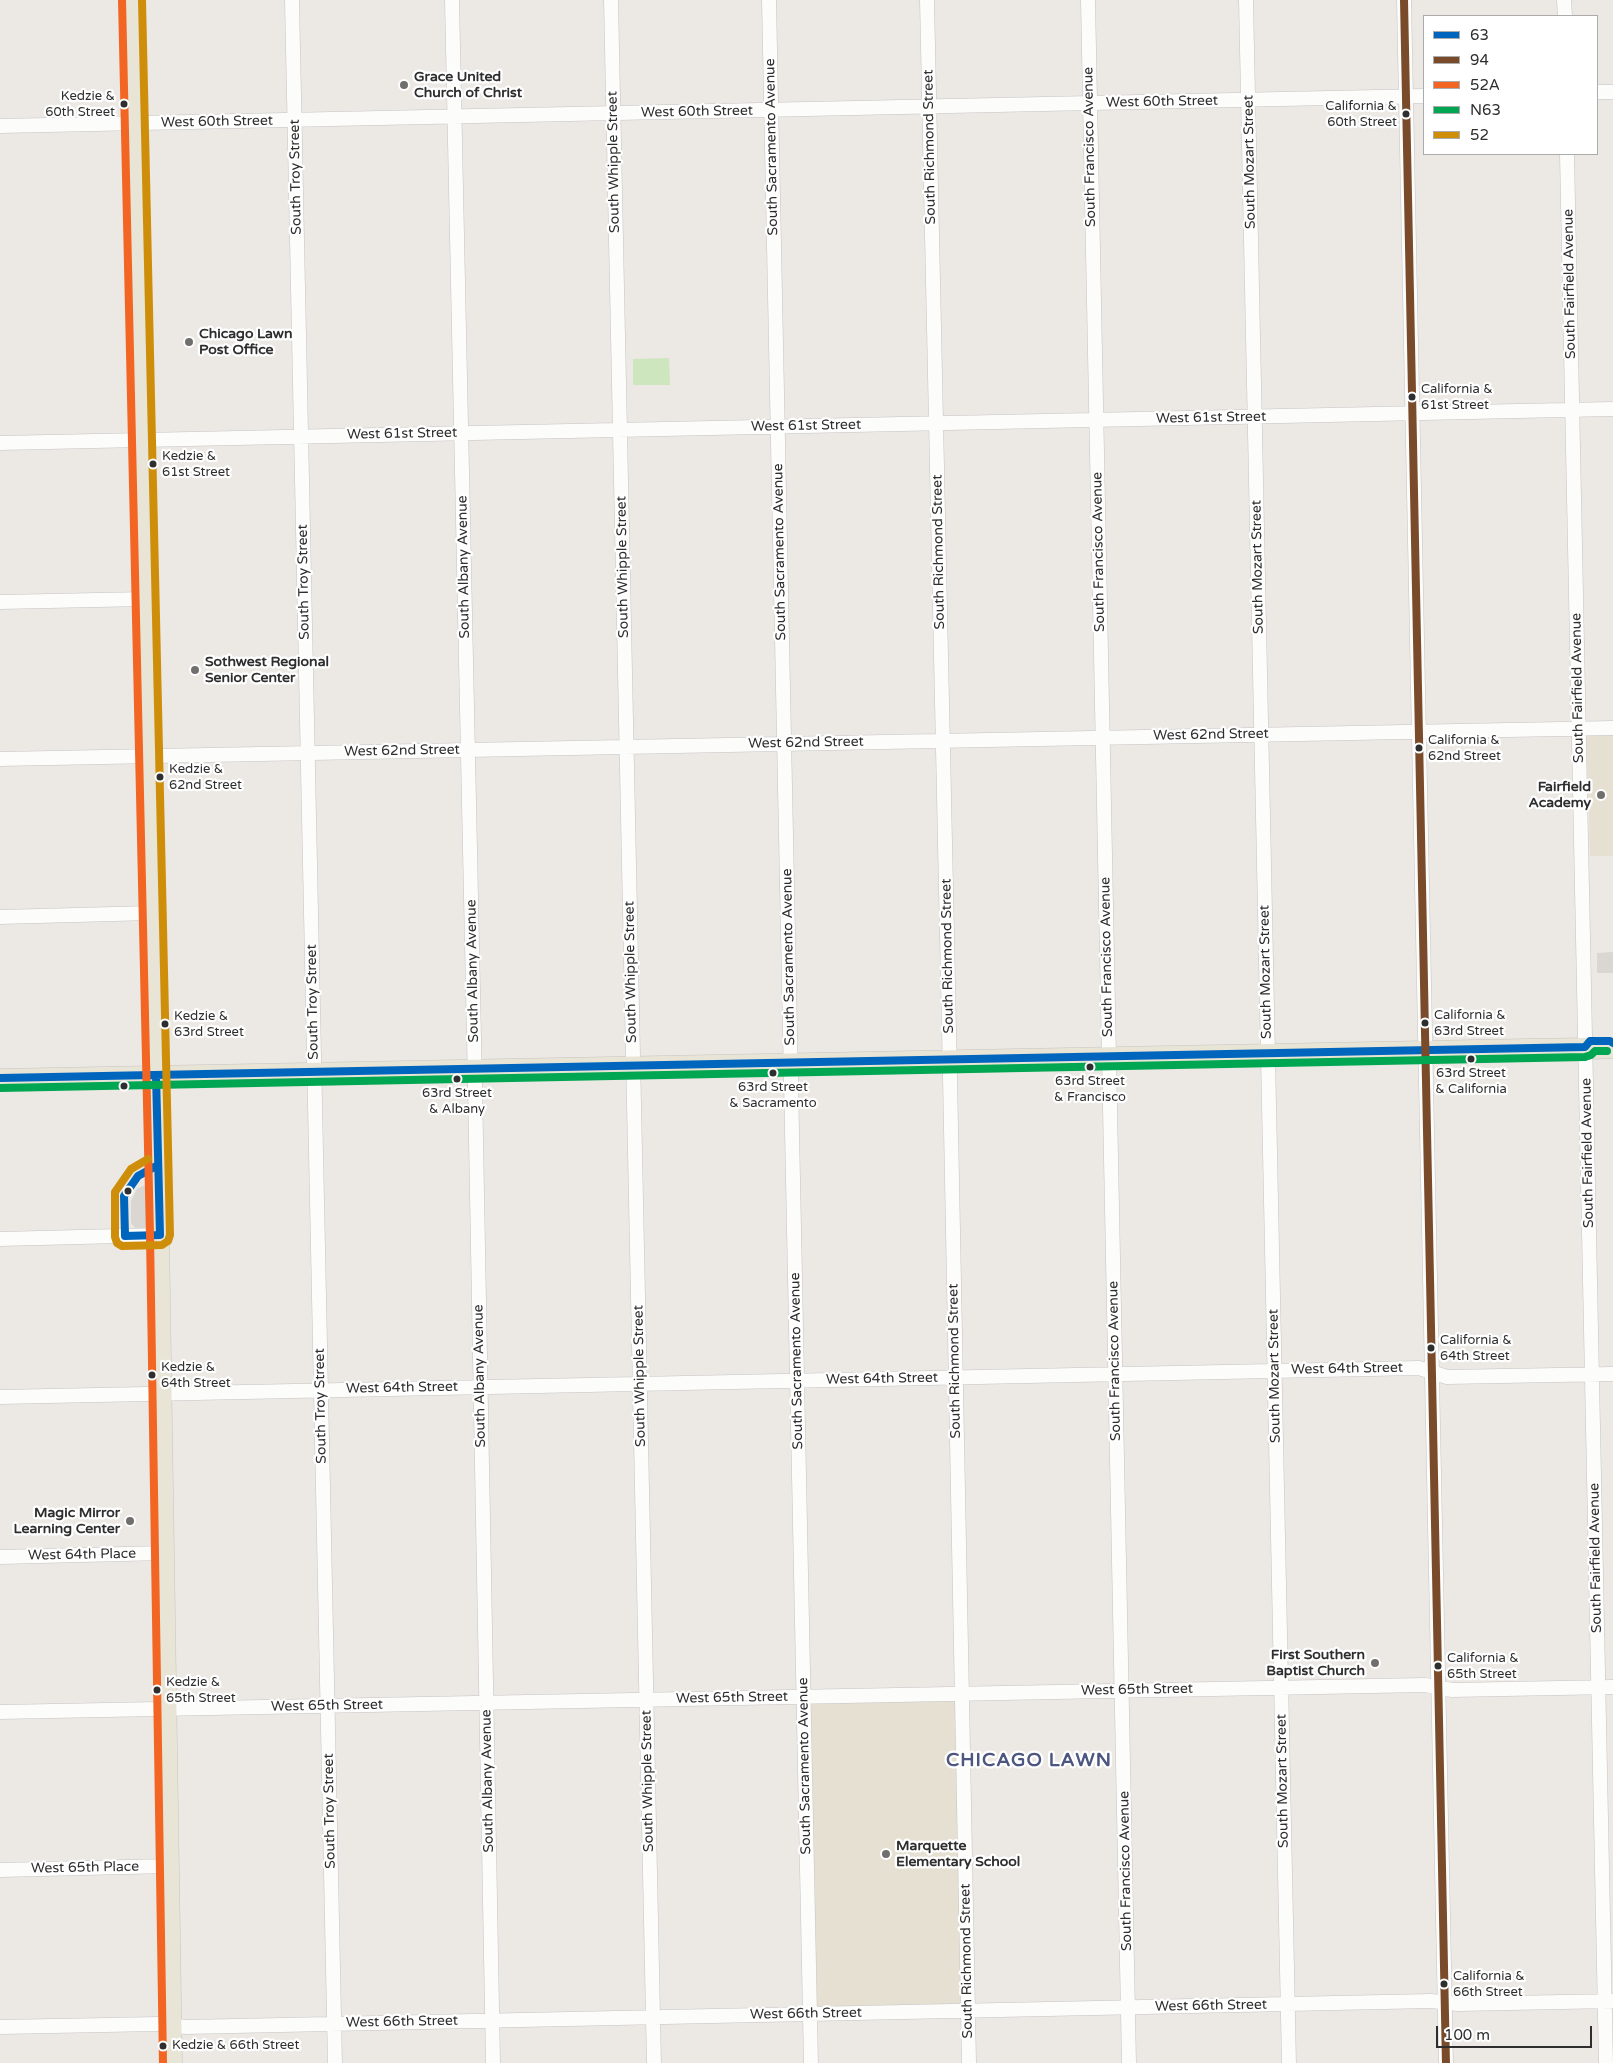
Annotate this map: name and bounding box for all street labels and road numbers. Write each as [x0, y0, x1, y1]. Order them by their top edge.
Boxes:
street label: South Sacramento Avenue [762, 58, 782, 236]
street label: South Francisco Avenue [1080, 67, 1100, 227]
street label: South Richmond Street [920, 69, 940, 225]
street label: South Whipple Street [604, 91, 624, 233]
street label: West 60th Street [1106, 93, 1218, 111]
street label: South Mozart Street [1240, 95, 1260, 229]
street label: West 60th Street [641, 103, 753, 121]
street label: West 60th Street [161, 113, 273, 131]
street label: South Troy Street [287, 119, 305, 235]
street label: South Fairfield Avenue [1560, 209, 1580, 359]
street label: West 61st Street [1156, 409, 1266, 427]
street label: West 61st Street [751, 417, 861, 435]
street label: West 61st Street [347, 425, 457, 443]
street label: South Sacramento Avenue [770, 463, 790, 641]
street label: South Francisco Avenue [1089, 472, 1109, 632]
street label: South Richmond Street [929, 474, 949, 630]
street label: South Albany Avenue [454, 495, 474, 639]
street label: South Whipple Street [613, 496, 633, 638]
street label: South Mozart Street [1248, 500, 1268, 634]
street label: South Troy Street [295, 524, 313, 640]
street label: South Fairfield Avenue [1568, 613, 1588, 763]
street label: West 62nd Street [1153, 726, 1269, 744]
street label: West 62nd Street [748, 734, 864, 752]
street label: West 62nd Street [344, 742, 460, 760]
street label: South Sacramento Avenue [779, 868, 799, 1046]
street label: South Francisco Avenue [1097, 877, 1117, 1037]
street label: South Richmond Street [938, 878, 958, 1034]
street label: South Albany Avenue [463, 899, 483, 1043]
street label: South Whipple Street [621, 901, 641, 1043]
street label: South Mozart Street [1256, 905, 1276, 1039]
street label: South Troy Street [304, 944, 322, 1060]
street label: South Fairfield Avenue [1578, 1078, 1598, 1228]
street label: South Sacramento Avenue [787, 1272, 807, 1450]
street label: South Francisco Avenue [1105, 1281, 1125, 1441]
street label: South Richmond Street [945, 1283, 965, 1439]
street label: South Albany Avenue [470, 1304, 490, 1448]
street label: South Whipple Street [630, 1305, 650, 1447]
street label: South Mozart Street [1265, 1309, 1285, 1443]
street label: South Troy Street [312, 1348, 330, 1464]
street label: West 64th Street [1291, 1360, 1403, 1378]
street label: West 64th Street [826, 1370, 938, 1388]
street label: West 64th Street [346, 1379, 458, 1397]
street label: South Fairfield Avenue [1586, 1483, 1606, 1633]
street label: West 64th Place [28, 1546, 136, 1564]
street label: South Sacramento Avenue [795, 1677, 815, 1855]
street label: West 65th Street [1081, 1681, 1193, 1699]
street label: West 65th Street [676, 1689, 788, 1707]
street label: West 65th Street [271, 1697, 383, 1715]
street label: South Albany Avenue [478, 1709, 498, 1853]
street label: South Whipple Street [638, 1710, 658, 1852]
street label: South Mozart Street [1273, 1714, 1293, 1848]
street label: South Troy Street [321, 1753, 339, 1869]
street label: South Francisco Avenue [1116, 1791, 1136, 1951]
street label: West 65th Place [31, 1859, 139, 1877]
street label: South Richmond Street [957, 1883, 977, 2039]
street label: West 66th Street [1155, 1997, 1267, 2015]
street label: West 66th Street [750, 2005, 862, 2023]
street label: West 66th Street [346, 2013, 458, 2031]

